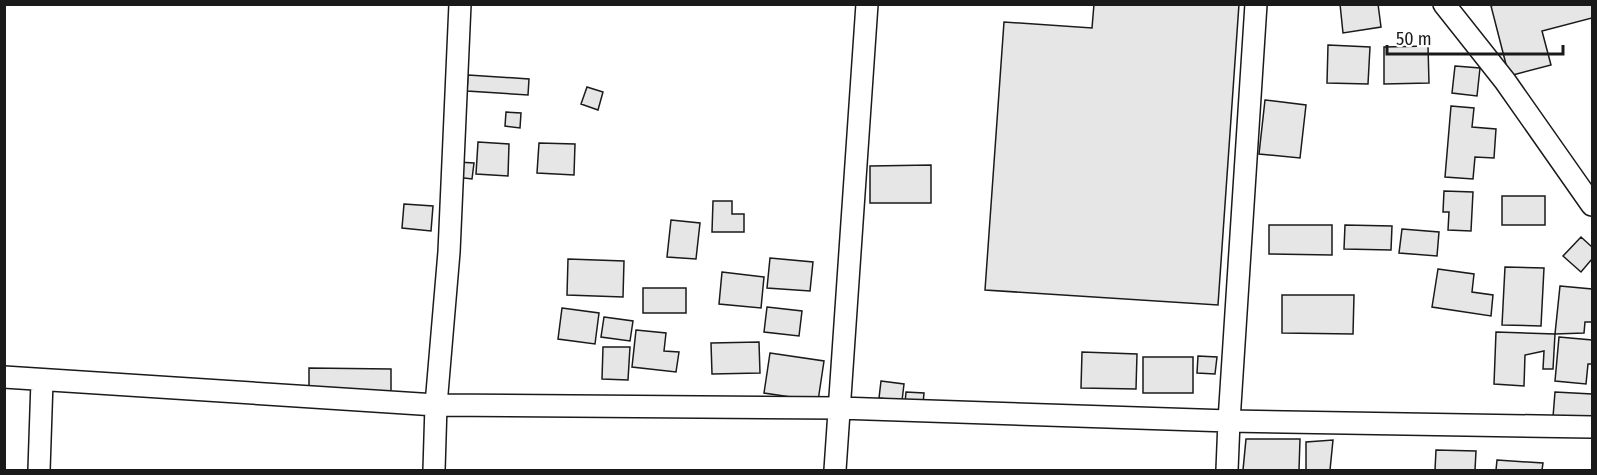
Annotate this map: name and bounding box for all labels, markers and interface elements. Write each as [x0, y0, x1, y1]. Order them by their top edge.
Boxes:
scale bar [1387, 18, 1562, 56]
text: 50 m [1396, 28, 1432, 50]

